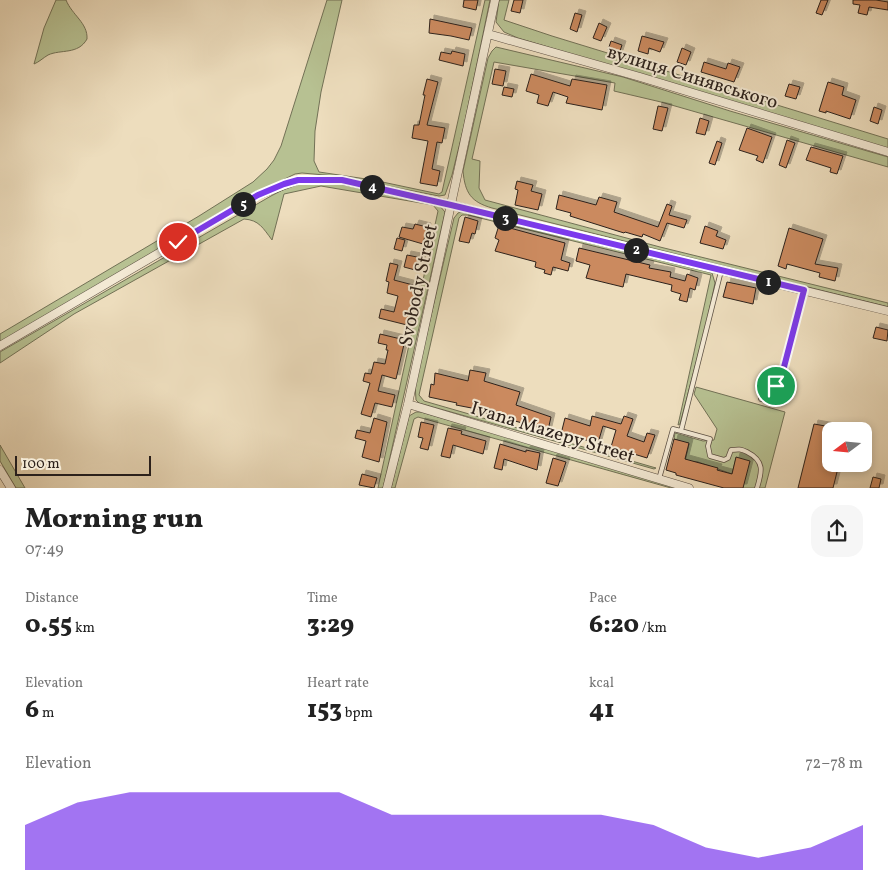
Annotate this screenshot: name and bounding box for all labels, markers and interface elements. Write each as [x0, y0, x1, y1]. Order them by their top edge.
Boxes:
street label: вулиця Синявського [604, 40, 781, 116]
pin: 4 [360, 174, 384, 200]
text: 4 [368, 178, 377, 197]
pin: 5 [230, 192, 256, 216]
text: 5 [240, 195, 247, 214]
pin: 3 [492, 206, 518, 230]
text: 3 [502, 209, 509, 228]
pin [157, 221, 199, 263]
street label: Svobody Street [393, 221, 445, 349]
icon: check [164, 228, 192, 256]
pin: 2 [624, 238, 648, 262]
text: 2 [633, 241, 640, 260]
pin: 1 [756, 270, 780, 294]
text: 1 [766, 273, 771, 292]
pin [755, 365, 797, 407]
icon: arrive [762, 372, 790, 400]
street label: Ivana Mazepy Street [467, 396, 638, 470]
north arrow [822, 422, 872, 472]
map controls [822, 422, 872, 472]
scale bar [15, 453, 151, 476]
text: 100 m [22, 455, 60, 474]
text: Morning run [25, 500, 203, 539]
button: share [811, 505, 863, 557]
text: 07:49 [25, 539, 64, 561]
text: Distance [25, 589, 79, 608]
text: Time [307, 589, 338, 608]
text: Pace [589, 589, 617, 608]
text: 0.55 [25, 608, 72, 643]
text: 3:29 [307, 608, 354, 643]
text: 6:20 [589, 608, 639, 643]
text: km [72, 619, 95, 638]
text: /km [639, 619, 667, 638]
text: Elevation [25, 674, 83, 693]
text: Heart rate [307, 674, 369, 693]
text: kcal [589, 674, 614, 693]
text: 6 [25, 693, 39, 728]
text: 153 [307, 693, 342, 728]
text: 41 [589, 693, 614, 728]
text: m [39, 704, 54, 723]
text: bpm [342, 704, 373, 723]
text: Elevation [25, 753, 92, 775]
text: 72–78 m [805, 753, 863, 775]

